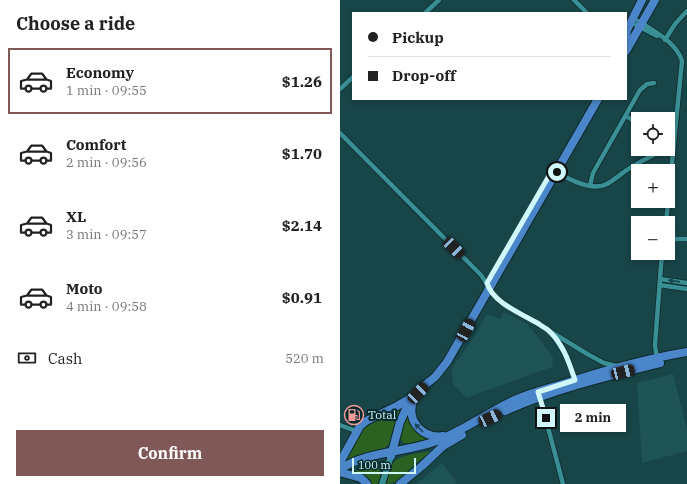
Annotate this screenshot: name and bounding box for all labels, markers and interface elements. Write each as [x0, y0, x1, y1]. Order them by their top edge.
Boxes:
text: Choose a ride [16, 12, 135, 35]
text: Pickup [392, 28, 444, 47]
icon: car [18, 63, 54, 99]
text: Economy [66, 63, 134, 82]
text: Drop-off [392, 66, 456, 85]
text: $1.26 [282, 72, 322, 91]
text: 1 min · 09:55 [66, 82, 147, 99]
map controls [631, 112, 675, 260]
button: locate [631, 112, 675, 156]
icon: car [18, 135, 54, 171]
text: Comfort [66, 135, 126, 154]
text: $1.70 [282, 144, 322, 163]
text: 2 min · 09:56 [66, 154, 147, 171]
route start [548, 163, 566, 181]
button: + [631, 164, 675, 208]
icon: car [18, 207, 54, 243]
text: XL [66, 207, 86, 226]
text: $2.14 [282, 216, 322, 235]
button: − [631, 216, 675, 260]
text: 3 min · 09:57 [66, 226, 147, 243]
car [441, 235, 467, 261]
one-way arrow [667, 278, 680, 284]
icon: car [18, 279, 54, 315]
text: Moto [66, 279, 103, 298]
text: $0.91 [282, 288, 322, 307]
text: 4 min · 09:58 [66, 298, 147, 315]
car [455, 317, 477, 343]
icon: cash [16, 347, 38, 369]
text: Cash [48, 349, 82, 368]
text: 520 m [285, 350, 324, 367]
car [610, 363, 636, 381]
car [405, 380, 431, 406]
fuel station icon: Total [343, 404, 365, 426]
callout: 2 min [560, 404, 626, 432]
place label: Total [368, 407, 397, 422]
car [477, 407, 503, 429]
route end [537, 409, 555, 427]
text: 2 min [575, 409, 611, 426]
one-way arrow [414, 423, 424, 433]
button: Confirm [16, 430, 324, 476]
scale bar [352, 456, 416, 475]
text: 100 m [358, 458, 391, 472]

